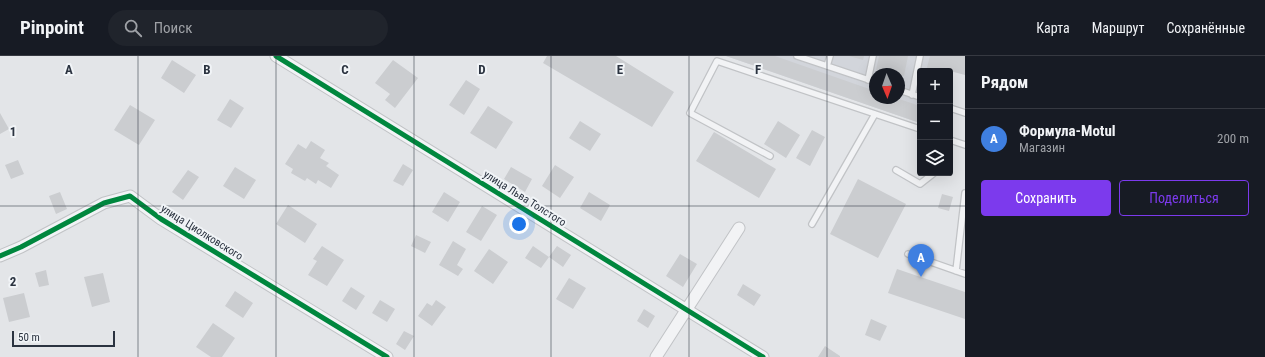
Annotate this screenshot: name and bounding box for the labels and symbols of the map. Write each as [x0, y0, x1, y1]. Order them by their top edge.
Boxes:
text: A [65, 62, 73, 77]
text: B [203, 62, 211, 77]
text: C [341, 62, 349, 77]
text: D [478, 62, 486, 77]
text: E [617, 62, 624, 77]
text: F [755, 62, 761, 77]
north arrow [869, 68, 905, 104]
text: 1 [10, 124, 16, 139]
street label: улица Льва Толстого [481, 168, 569, 229]
street label: улица Циолковского [158, 202, 246, 263]
your location [509, 214, 529, 234]
pin: A [908, 244, 934, 277]
text: 2 [10, 274, 17, 289]
scale bar [12, 329, 115, 348]

